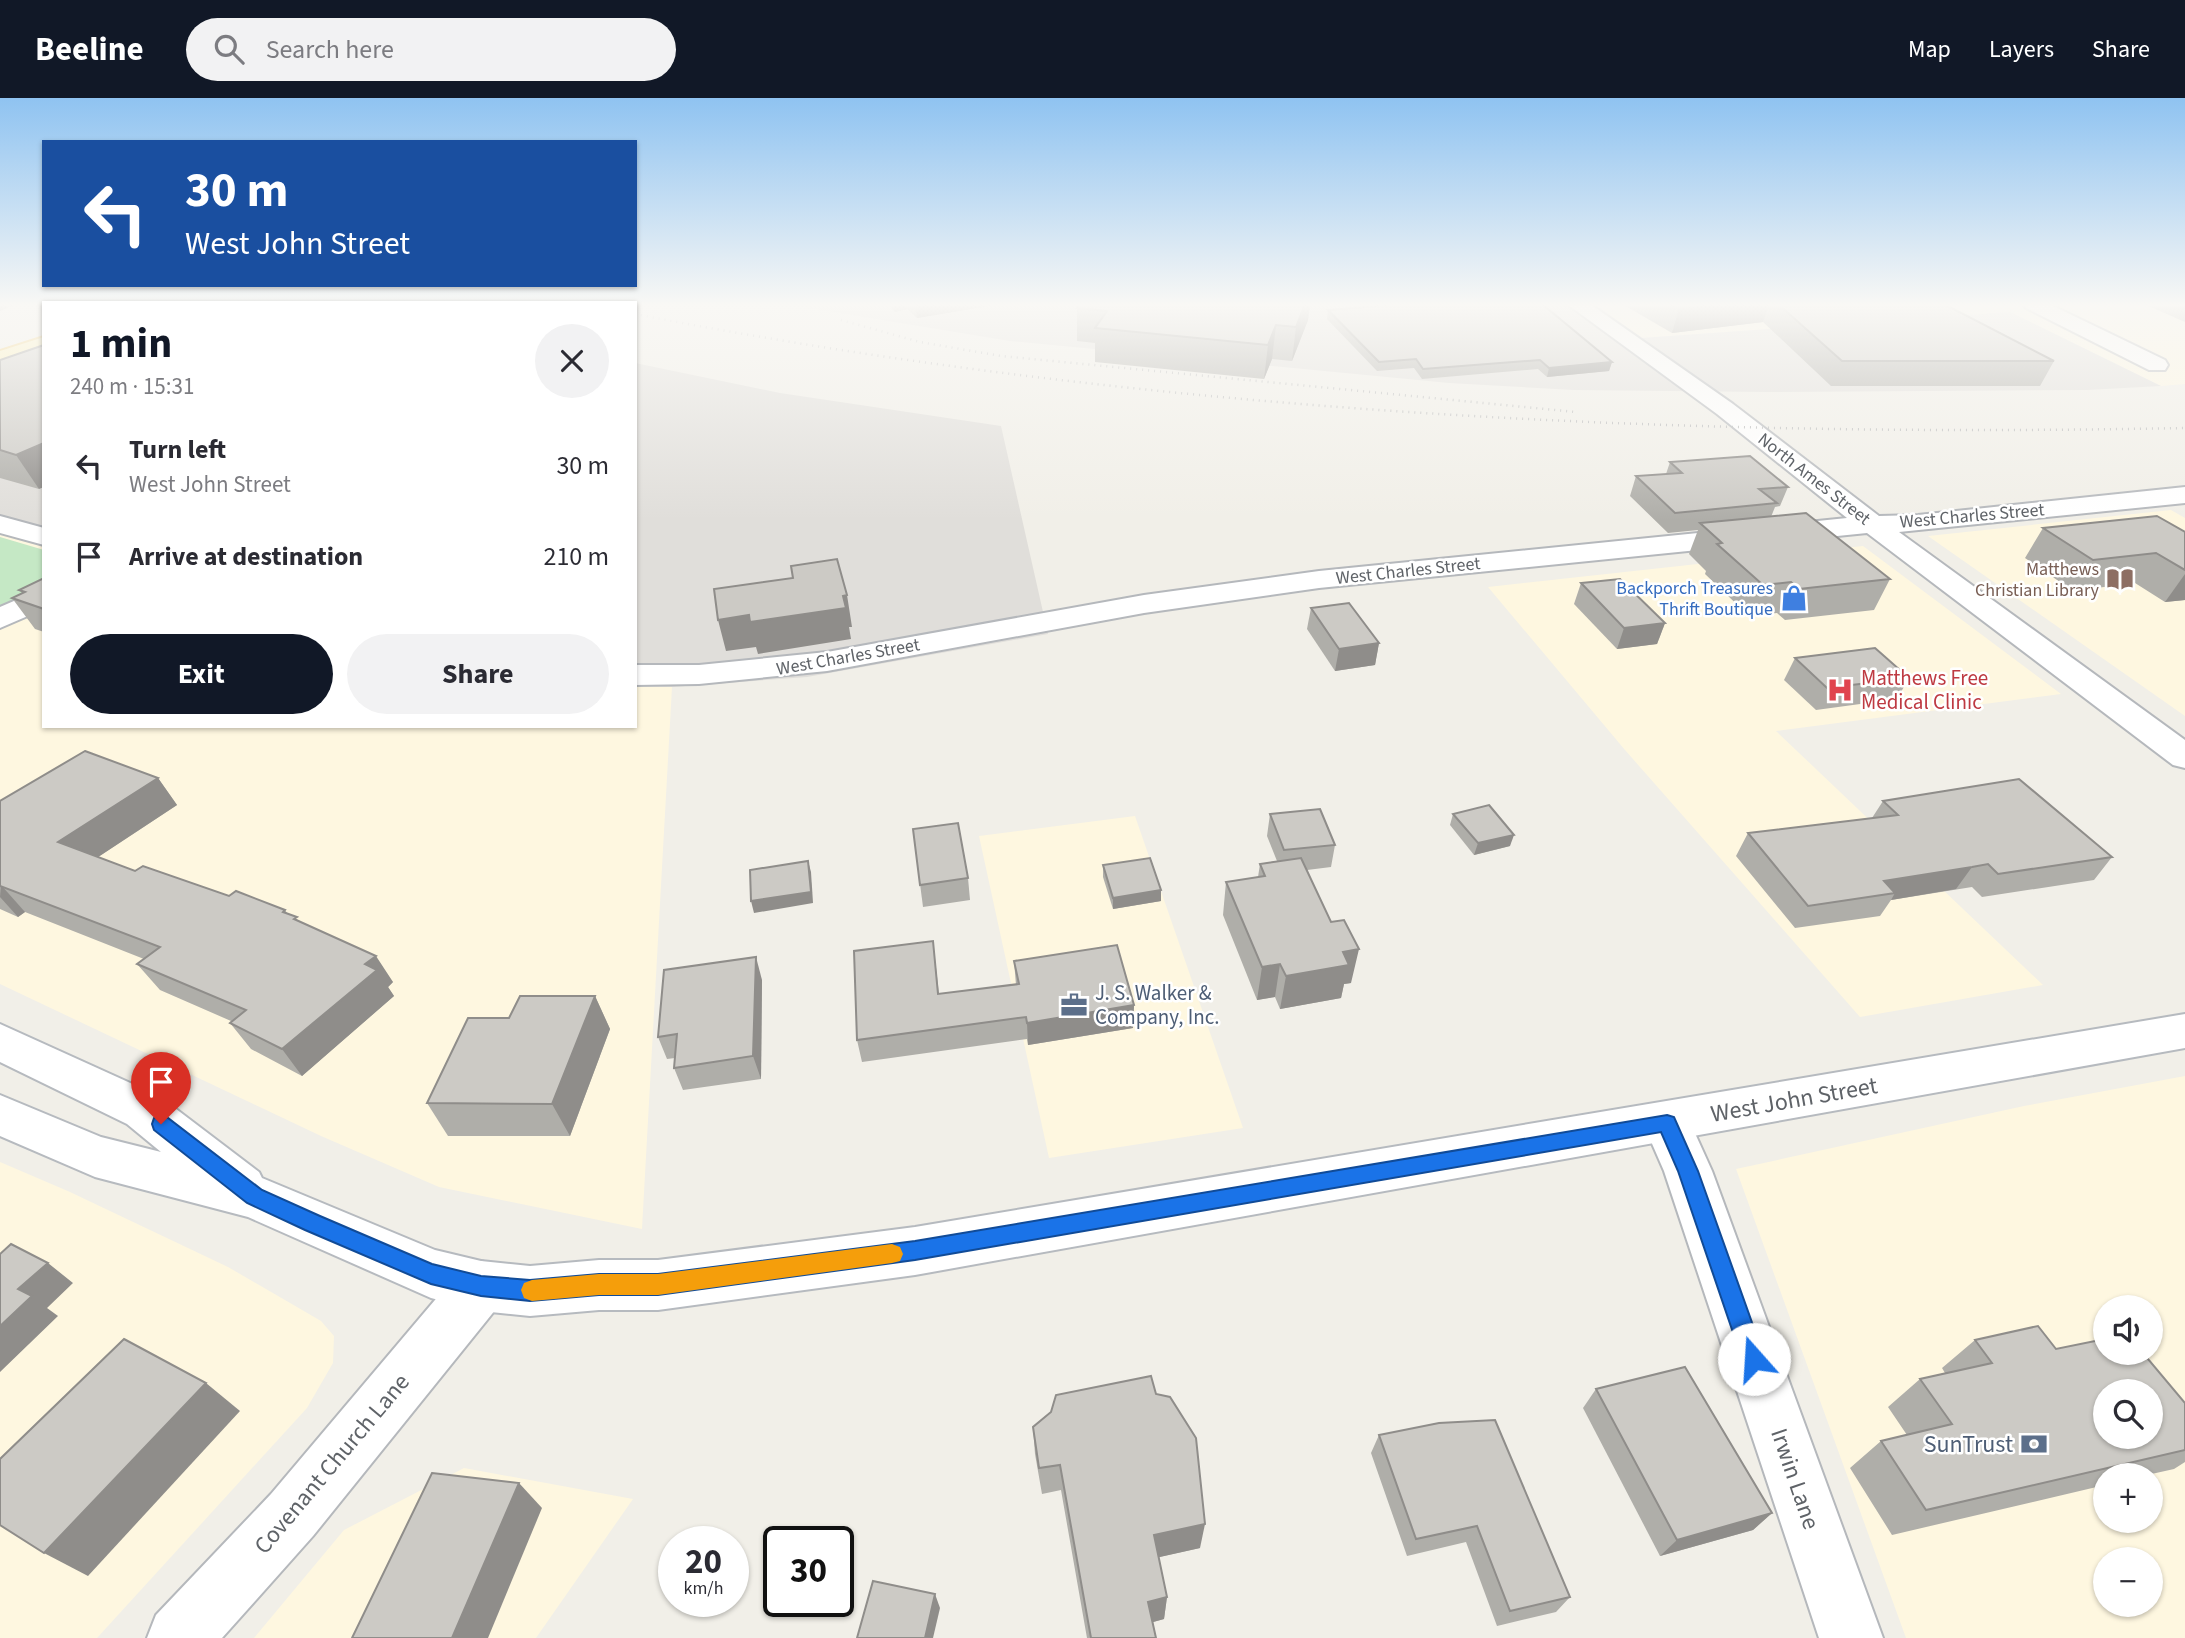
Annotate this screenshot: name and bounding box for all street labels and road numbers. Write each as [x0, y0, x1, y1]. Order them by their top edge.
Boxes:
street label: North Ames Street [1752, 427, 1876, 531]
street label: West Charles Street [1899, 497, 2045, 535]
street label: West Charles Street [1335, 551, 1481, 591]
street label: West Charles Street [774, 632, 922, 682]
street label: West John Street [1708, 1068, 1880, 1132]
street label: Covenant Church Lane [246, 1366, 418, 1562]
street label: Irwin Lane [1761, 1424, 1829, 1534]

